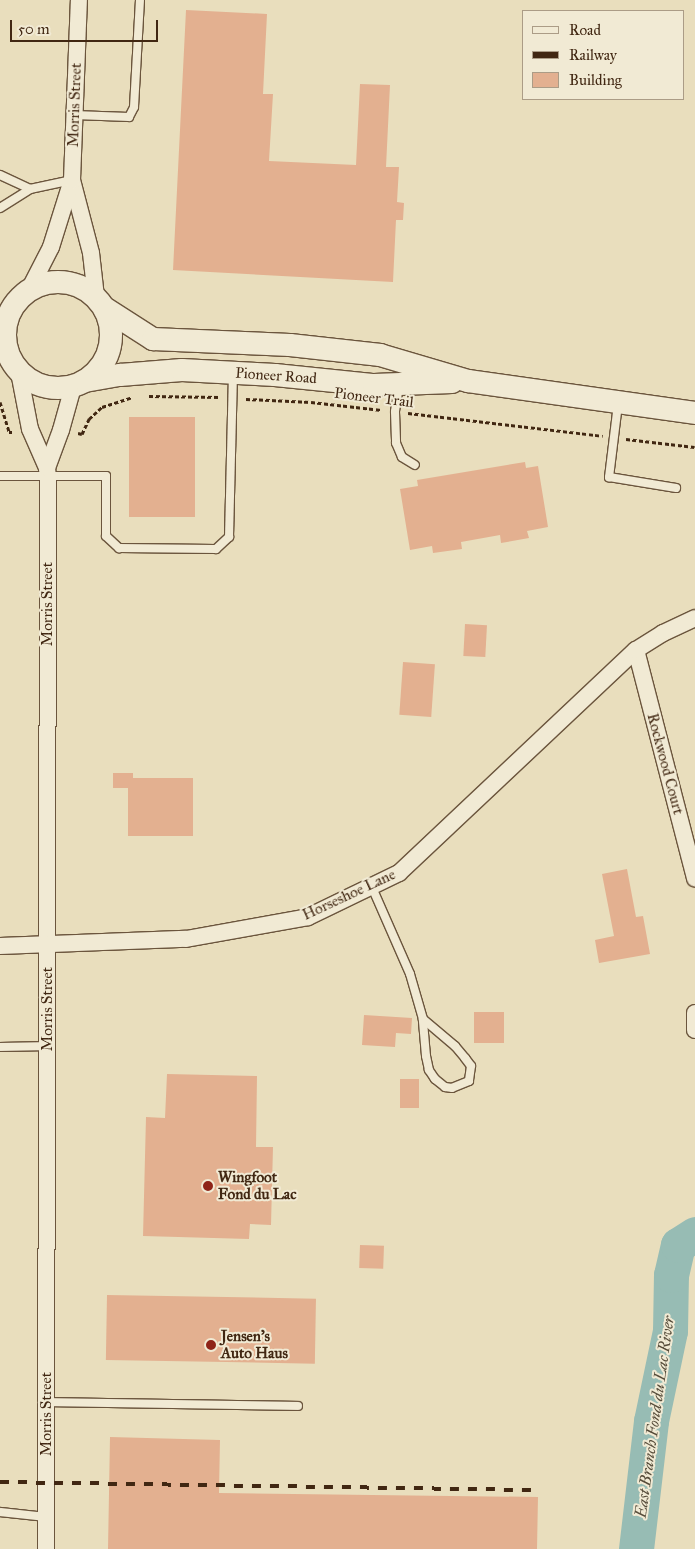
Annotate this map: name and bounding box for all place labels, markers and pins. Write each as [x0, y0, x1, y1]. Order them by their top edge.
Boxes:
place label: Wingfoot Fond du Lac [218, 1168, 297, 1203]
marker: Wingfoot Fond du Lac [202, 1180, 214, 1192]
place label: Jensen's Auto Haus [221, 1327, 288, 1362]
marker: Jensen's Auto Haus [205, 1339, 217, 1351]

